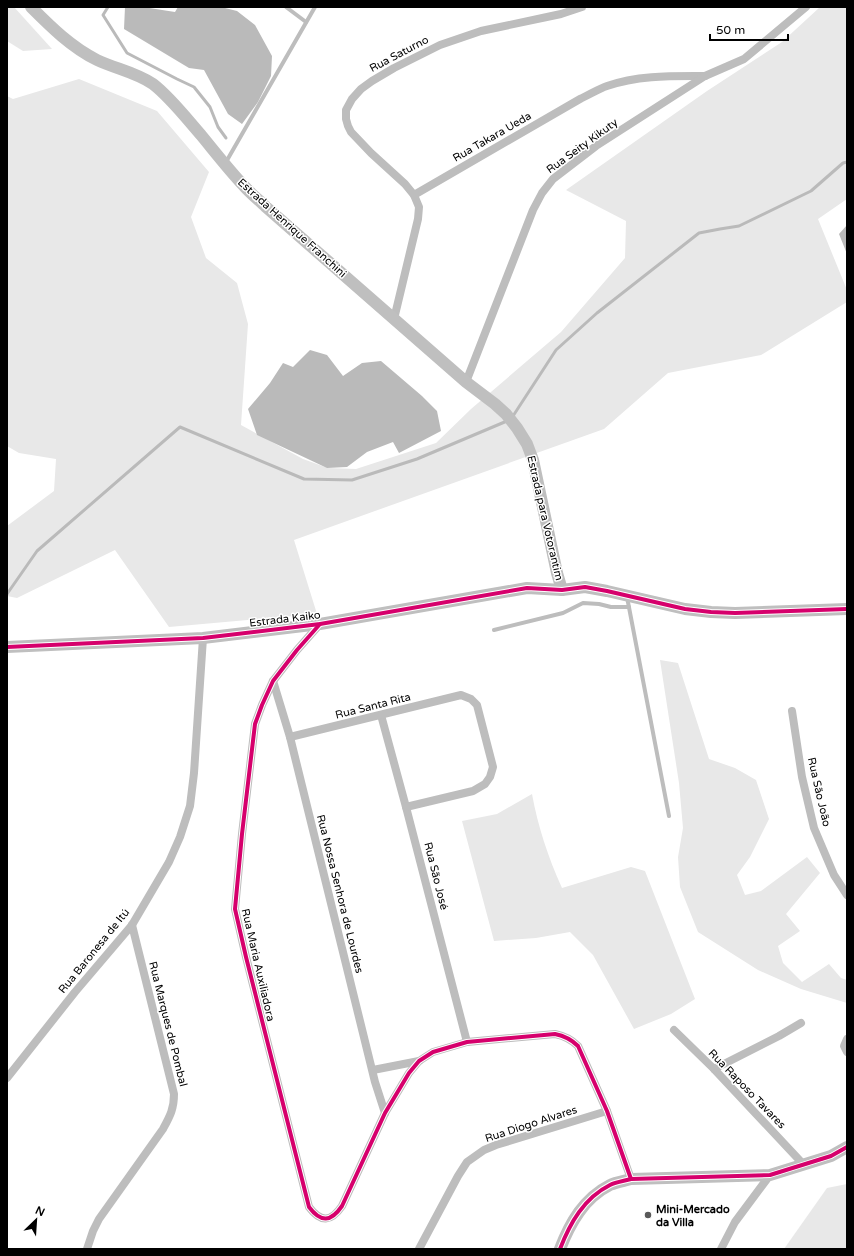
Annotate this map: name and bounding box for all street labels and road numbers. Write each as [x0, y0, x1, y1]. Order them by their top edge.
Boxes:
street label: Rua Saturno [367, 33, 431, 75]
street label: Rua Takara Ueda [450, 109, 534, 165]
street label: Rua Seity Kikuty [544, 116, 620, 176]
street label: Estrada Henrique Franchini [235, 176, 349, 280]
street label: Estrada para Votorantim [524, 454, 566, 582]
street label: Estrada Kaiko [249, 608, 322, 630]
street label: Rua Santa Rita [334, 690, 412, 722]
street label: Rua São João [805, 756, 833, 828]
street label: Rua Nossa Senhora de Lourdes [314, 813, 366, 975]
street label: Rua São José [421, 841, 451, 911]
street label: Rua Baronesa de Itú [56, 906, 132, 996]
street label: Rua Maria Auxiliadora [239, 907, 277, 1023]
street label: Rua Marques de Pombal [146, 960, 190, 1088]
street label: Rua Raposo Tavares [706, 1047, 788, 1131]
street label: Rua Diogo Alvares [483, 1103, 579, 1145]

